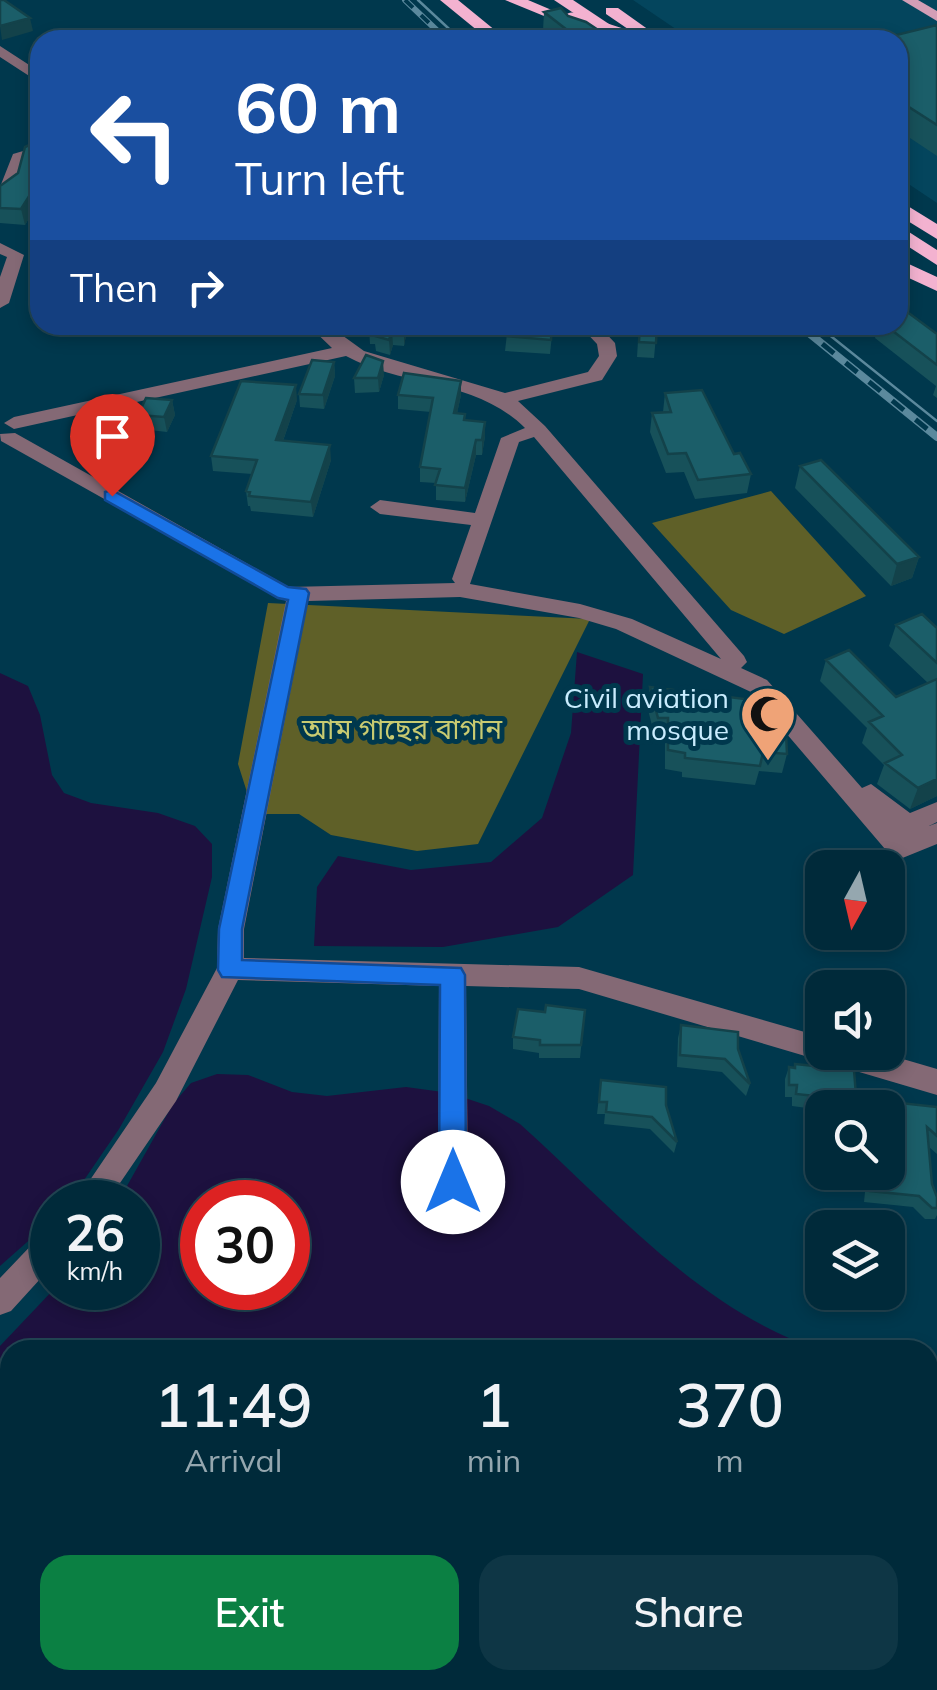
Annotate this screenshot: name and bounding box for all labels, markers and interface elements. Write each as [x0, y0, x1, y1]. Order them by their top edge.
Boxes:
text: 60 m [235, 63, 401, 151]
icon: left [70, 70, 200, 200]
text: Turn left [235, 150, 404, 206]
icon: right [178, 260, 233, 315]
text: Then [70, 264, 158, 312]
pin [70, 394, 155, 497]
icon: arrive [85, 409, 140, 464]
place label: Civil aviation mosque [564, 680, 729, 747]
mosque icon: Civil aviation mosque [738, 684, 798, 763]
park label: আম গাছের বাগান [301, 711, 503, 746]
north arrow [805, 850, 905, 950]
map controls [805, 850, 905, 1310]
button: sound [805, 970, 905, 1070]
button: search [805, 1090, 905, 1190]
position arrow [401, 1130, 505, 1234]
speed limit sign: 30 [180, 1180, 310, 1310]
text: 26 [65, 1201, 125, 1264]
button: layers [805, 1210, 905, 1310]
text: km/h [67, 1255, 123, 1286]
text: 11:49 [154, 1367, 313, 1442]
text: 1 [476, 1367, 512, 1442]
text: 370 [676, 1367, 784, 1442]
text: Arrival [185, 1440, 282, 1480]
text: min [467, 1440, 521, 1480]
text: m [716, 1440, 744, 1480]
button: Exit [40, 1555, 459, 1670]
button: Share [479, 1555, 898, 1670]

